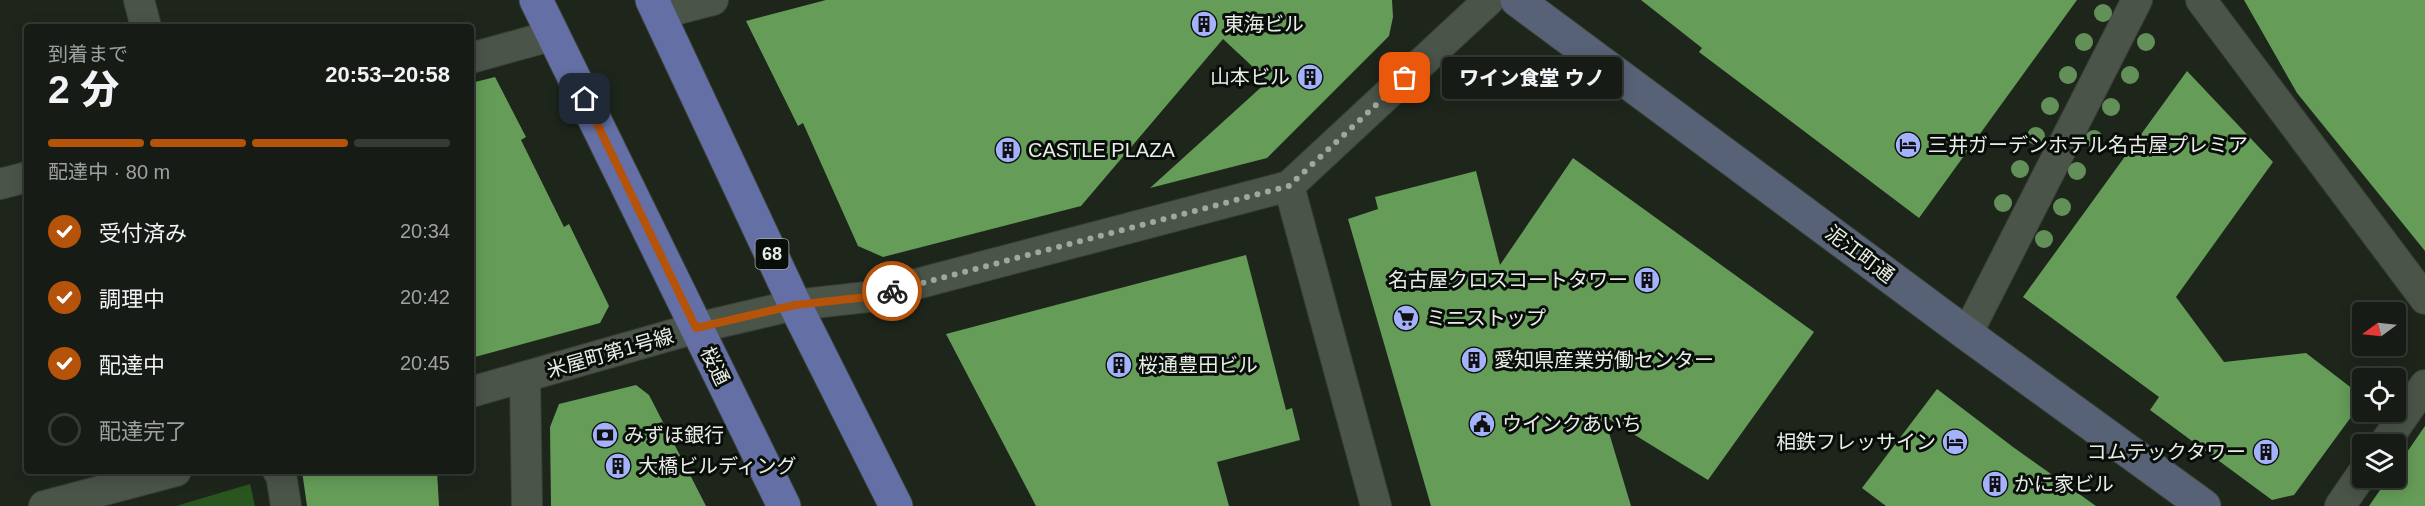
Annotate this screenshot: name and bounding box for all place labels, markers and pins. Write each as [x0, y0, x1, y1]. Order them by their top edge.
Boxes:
building icon: 東海ビル [1189, 9, 1219, 39]
place label: 東海ビル [1224, 13, 1304, 35]
pin [1379, 52, 1430, 103]
callout: ワイン食堂 ウノ [1441, 57, 1621, 99]
building icon: 山本ビル [1295, 62, 1325, 92]
place label: 山本ビル [1210, 66, 1290, 88]
pin [559, 73, 610, 124]
hotel icon: 三井ガーデンホテル名古屋プレミア [1893, 130, 1923, 160]
place label: 三井ガーデンホテル名古屋プレミア [1928, 134, 2248, 156]
building icon: CASTLE PLAZA [993, 135, 1023, 165]
place label: CASTLE PLAZA [1028, 139, 1175, 161]
building icon: 名古屋クロスコートタワー [1632, 265, 1662, 295]
place label: 名古屋クロスコートタワー [1388, 269, 1628, 291]
supermarket icon: ミニストップ [1391, 303, 1421, 333]
place label: ミニストップ [1426, 307, 1546, 329]
building icon: 愛知県産業労働センター [1459, 345, 1489, 375]
place label: 愛知県産業労働センター [1494, 349, 1714, 371]
building icon: 桜通豊田ビル [1104, 350, 1134, 380]
place label: 桜通豊田ビル [1138, 354, 1258, 376]
public building icon: ウインクあいち [1467, 409, 1497, 439]
place label: ウインクあいち [1502, 413, 1642, 435]
bank icon: みずほ銀行 [590, 420, 620, 450]
place label: みずほ銀行 [624, 424, 724, 446]
hotel icon: 相鉄フレッサイン [1940, 427, 1970, 457]
place label: 相鉄フレッサイン [1776, 431, 1936, 453]
building icon: コムテックタワー [2251, 437, 2281, 467]
place label: コムテックタワー [2087, 441, 2246, 463]
building icon: 大橋ビルディング [603, 451, 633, 481]
place label: 大橋ビルディング [638, 455, 797, 477]
building icon: かに家ビル [1980, 469, 2010, 499]
place label: かに家ビル [2014, 473, 2114, 495]

